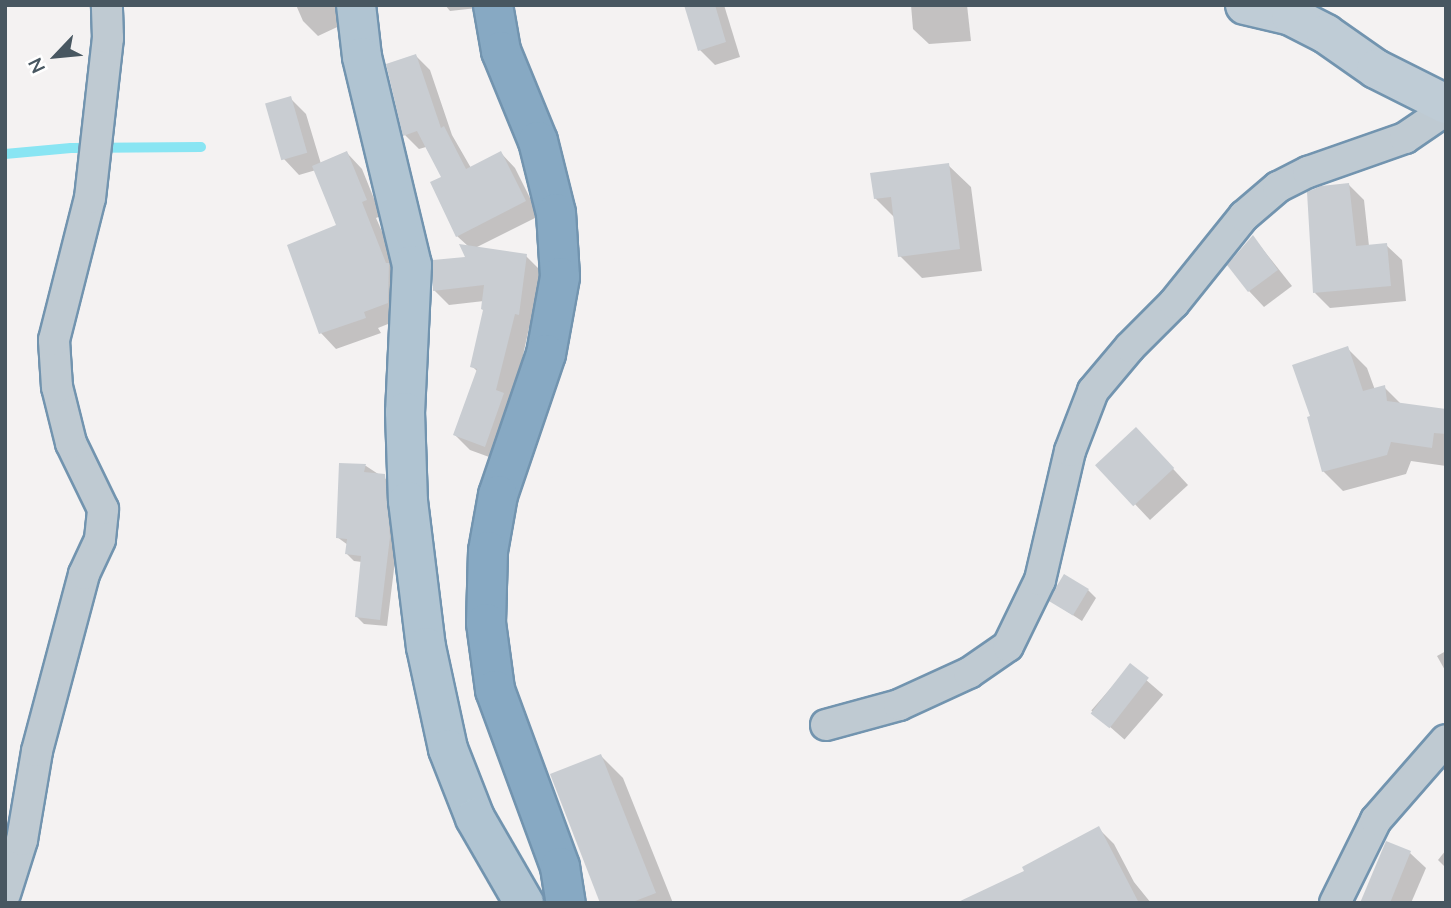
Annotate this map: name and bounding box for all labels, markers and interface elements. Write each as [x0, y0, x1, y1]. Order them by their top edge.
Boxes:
north arrow [21, 21, 91, 91]
text: N [22, 53, 52, 77]

